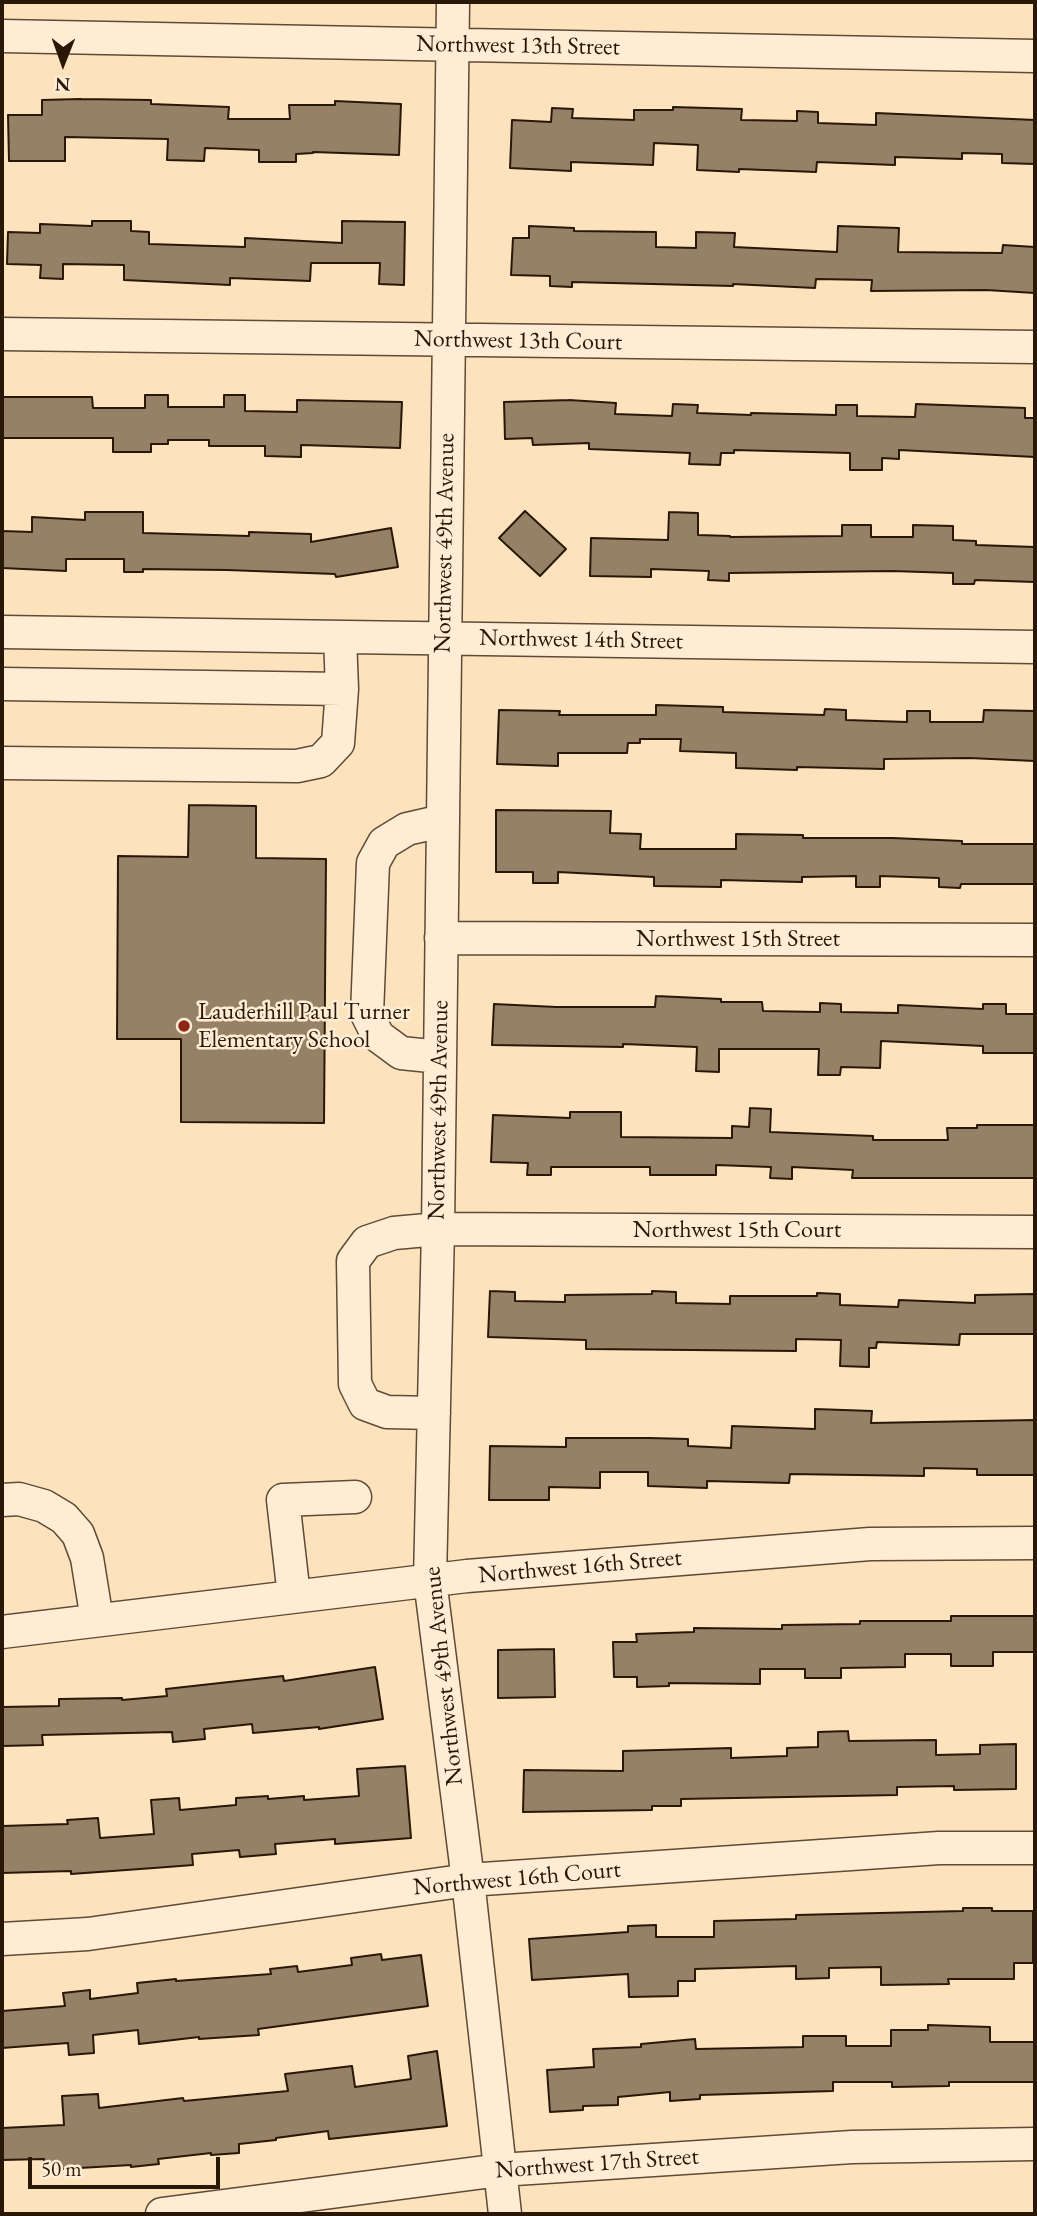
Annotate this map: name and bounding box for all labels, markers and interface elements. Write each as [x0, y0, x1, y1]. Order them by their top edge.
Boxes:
north arrow [28, 28, 98, 98]
street label: Northwest 13th Street [416, 30, 620, 62]
text: N [55, 72, 71, 97]
street label: Northwest 13th Court [414, 325, 622, 357]
street label: Northwest 49th Avenue [429, 433, 461, 653]
street label: Northwest 14th Street [479, 624, 683, 656]
street label: Northwest 15th Street [636, 925, 840, 953]
place label: Lauderhill Paul Turner Elementary School [198, 998, 410, 1054]
street label: Northwest 49th Avenue [423, 1000, 455, 1220]
marker: Lauderhill Paul Turner Elementary School [176, 1018, 192, 1034]
street label: Northwest 15th Court [633, 1216, 841, 1244]
street label: Northwest 16th Street [477, 1544, 683, 1590]
street label: Northwest 49th Avenue [418, 1565, 470, 1787]
street label: Northwest 16th Court [412, 1856, 622, 1902]
scale bar [32, 2142, 224, 2186]
street label: Northwest 17th Street [494, 2143, 700, 2185]
text: 50 m [41, 2155, 82, 2182]

